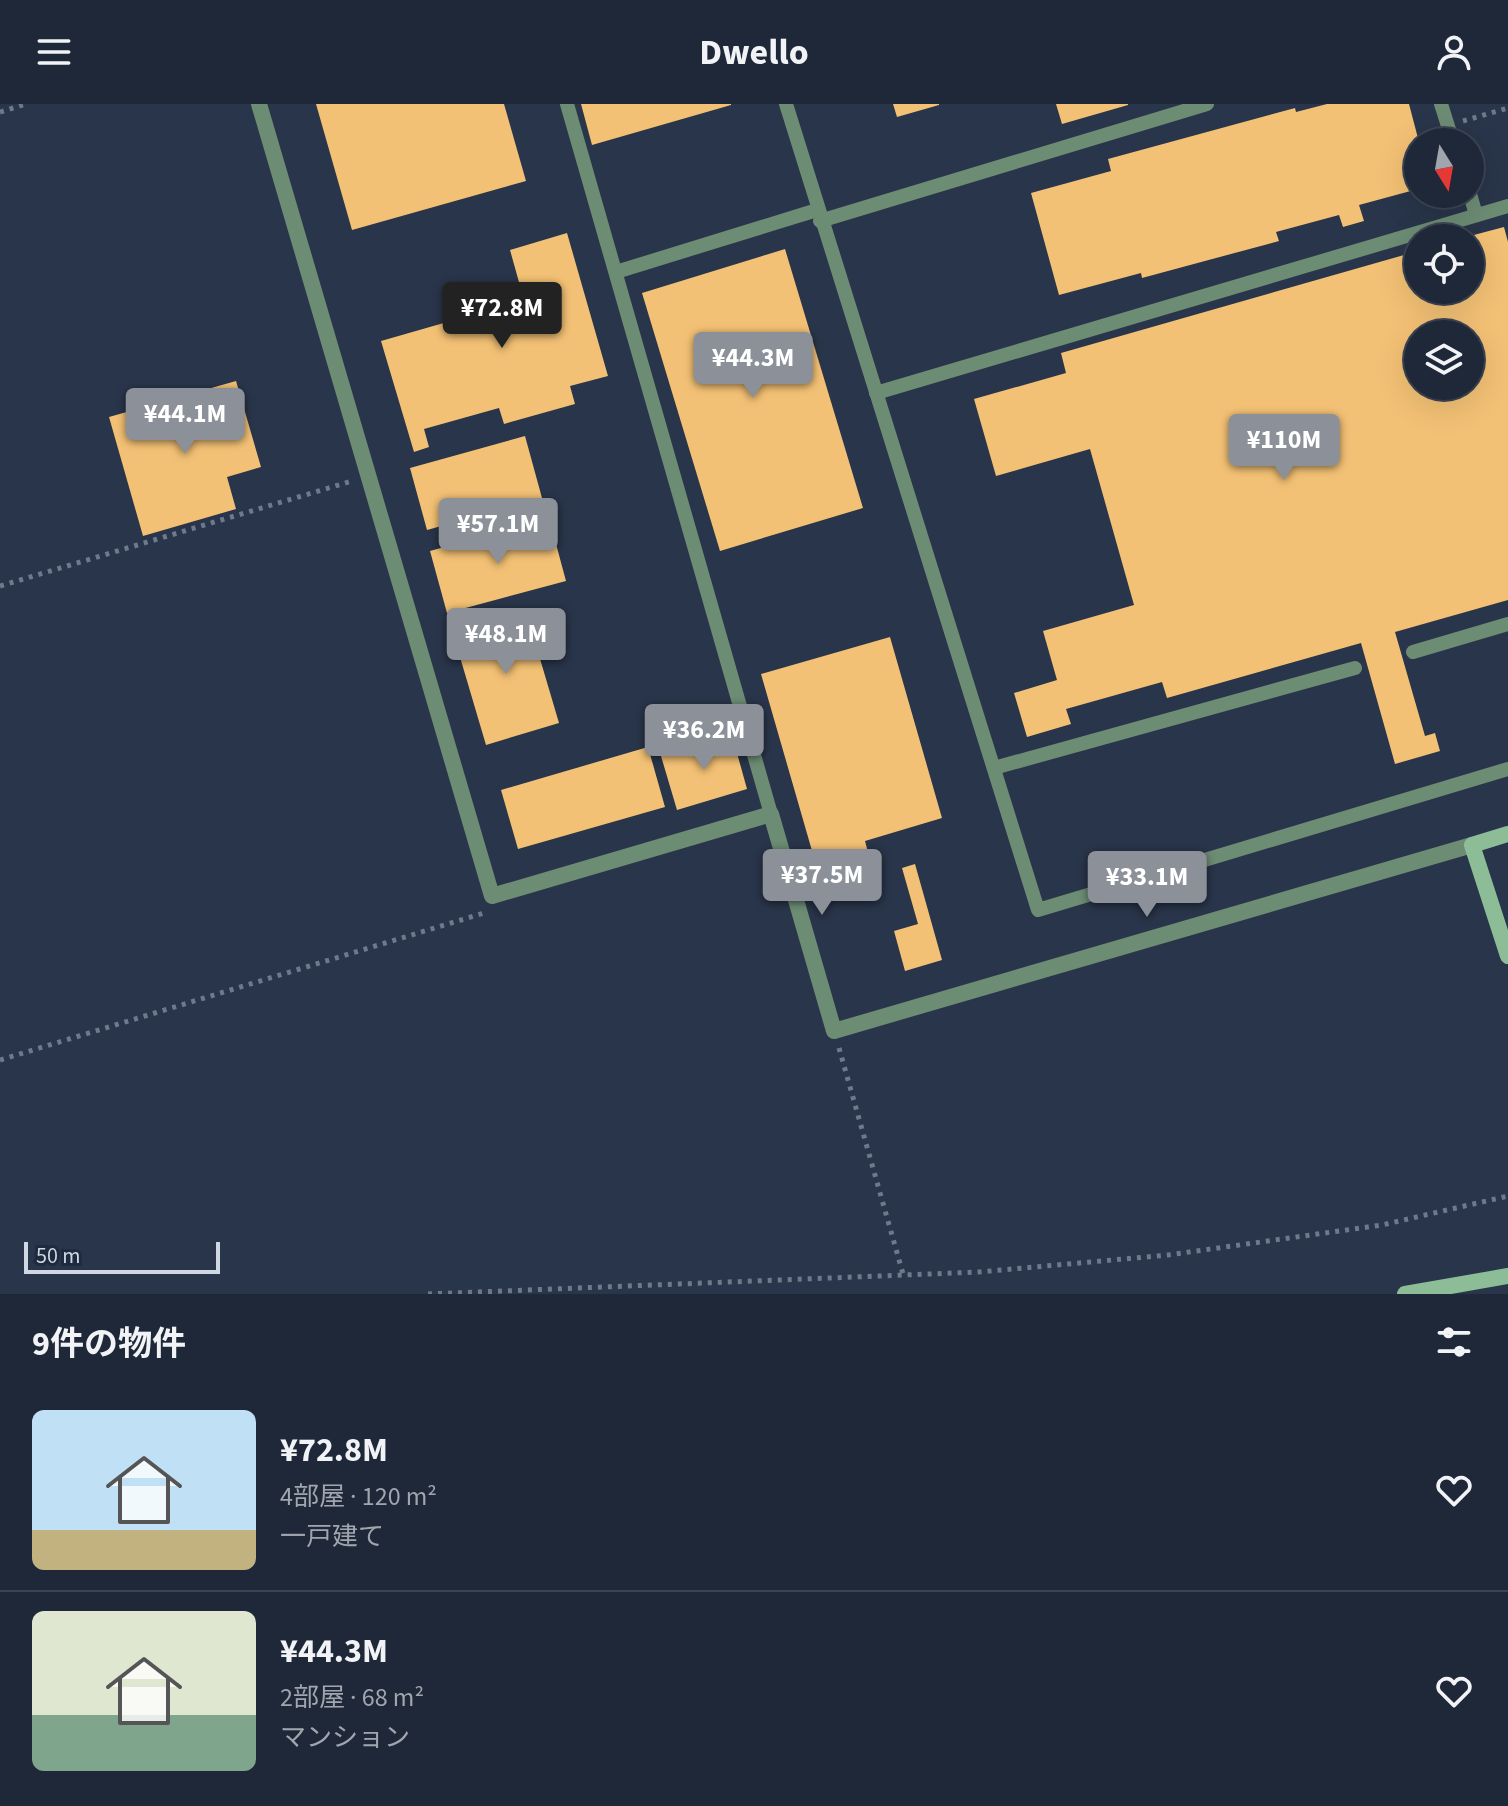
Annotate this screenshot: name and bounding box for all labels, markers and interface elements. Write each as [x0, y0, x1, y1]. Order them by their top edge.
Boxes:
text: Dwello [699, 27, 809, 78]
icon: menu [32, 30, 76, 74]
icon: person [1432, 30, 1476, 74]
north arrow [1404, 128, 1484, 208]
map controls [1404, 128, 1484, 400]
button: locate [1404, 224, 1484, 304]
pin: ¥72.8M [437, 282, 567, 350]
text: ¥72.8M [461, 289, 543, 326]
button: layers [1404, 320, 1484, 400]
pin: ¥44.3M [688, 332, 818, 400]
text: ¥44.3M [712, 339, 794, 376]
pin: ¥44.1M [120, 388, 250, 456]
text: ¥44.1M [144, 395, 226, 432]
pin: ¥110M [1228, 414, 1340, 482]
text: ¥110M [1247, 421, 1321, 458]
pin: ¥57.1M [433, 498, 563, 566]
text: ¥57.1M [457, 505, 539, 542]
pin: ¥48.1M [441, 608, 571, 676]
text: ¥48.1M [465, 615, 547, 652]
pin: ¥36.2M [639, 704, 769, 772]
text: ¥36.2M [663, 711, 745, 748]
pin: ¥37.5M [757, 849, 887, 917]
pin: ¥33.1M [1082, 851, 1212, 919]
text: ¥37.5M [781, 856, 863, 893]
text: ¥33.1M [1106, 858, 1188, 895]
scale bar [24, 1238, 220, 1274]
text: 50 m [36, 1240, 81, 1272]
text: 9件の物件 [32, 1320, 186, 1369]
icon: filters [1432, 1320, 1476, 1364]
text: ¥72.8M [280, 1426, 388, 1475]
icon: home [96, 1442, 192, 1538]
icon: heart [1432, 1468, 1476, 1512]
text: 4部屋 · 120 m² [280, 1478, 437, 1515]
text: 一戸建て [280, 1518, 384, 1555]
text: ¥44.3M [280, 1627, 388, 1676]
icon: home [96, 1643, 192, 1739]
icon: heart [1432, 1669, 1476, 1713]
text: 2部屋 · 68 m² [280, 1679, 424, 1716]
text: マンション [280, 1719, 410, 1756]

